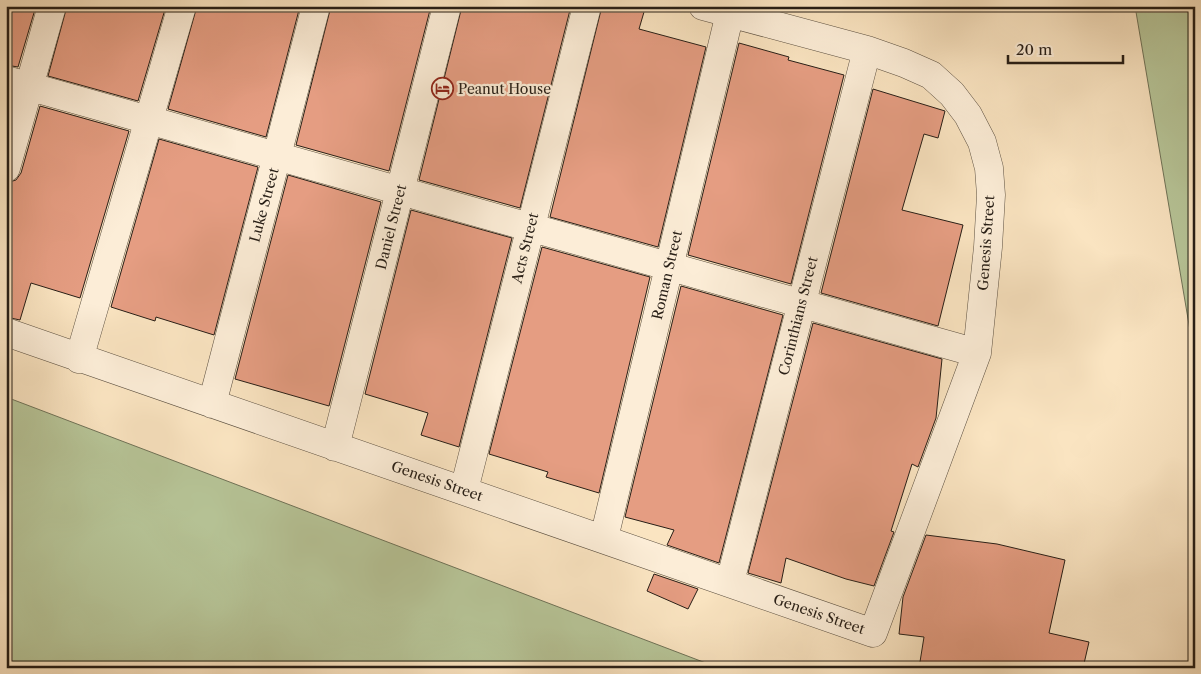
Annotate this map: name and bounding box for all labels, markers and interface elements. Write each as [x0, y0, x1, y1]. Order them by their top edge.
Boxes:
scale bar [1008, 32, 1124, 64]
text: 20 m [1016, 40, 1052, 59]
hotel icon: Peanut House [430, 77, 454, 101]
place label: Peanut House [458, 80, 551, 98]
street label: Luke Street [245, 166, 283, 244]
street label: Daniel Street [372, 182, 410, 271]
street label: Genesis Street [974, 195, 998, 291]
street label: Acts Street [507, 211, 542, 286]
street label: Roman Street [648, 228, 686, 322]
street label: Corinthians Street [775, 255, 821, 377]
street label: Genesis Street [389, 457, 485, 505]
street label: Genesis Street [771, 590, 867, 638]

